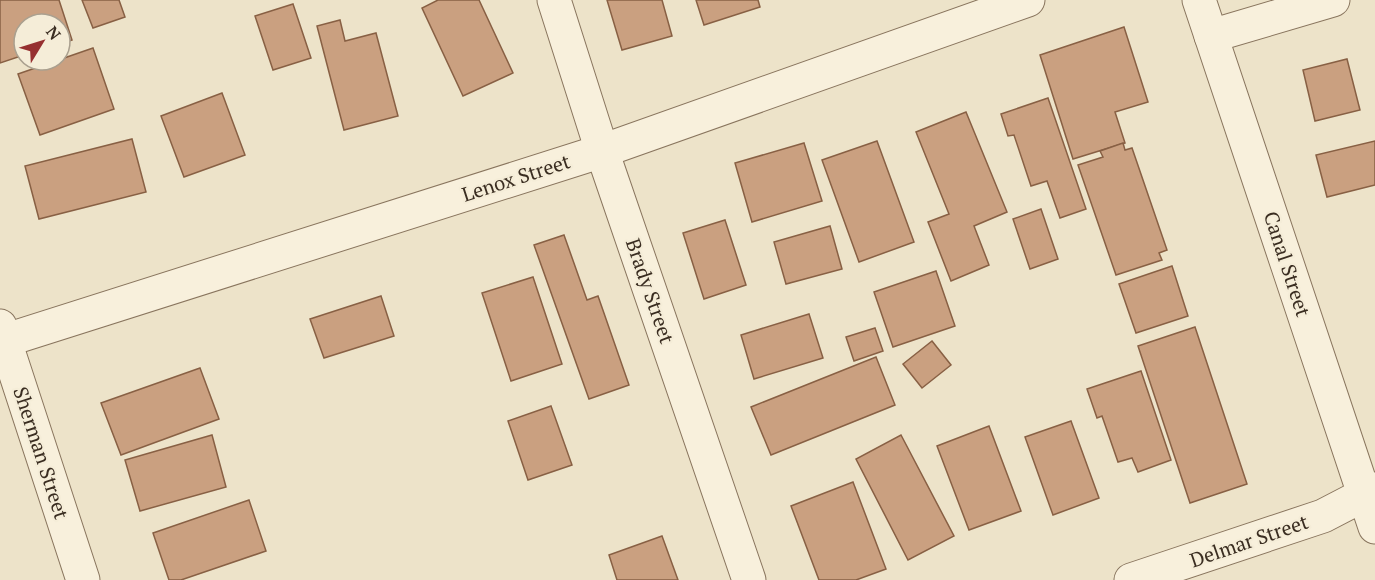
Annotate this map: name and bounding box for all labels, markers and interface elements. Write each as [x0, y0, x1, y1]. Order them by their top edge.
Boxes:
north arrow [12, 12, 72, 72]
text: N [41, 21, 66, 44]
street label: Lenox Street [458, 147, 574, 208]
street label: Canal Street [1258, 208, 1317, 320]
street label: Brady Street [620, 235, 681, 348]
street label: Sherman Street [7, 383, 76, 523]
street label: Delmar Street [1186, 507, 1312, 573]

